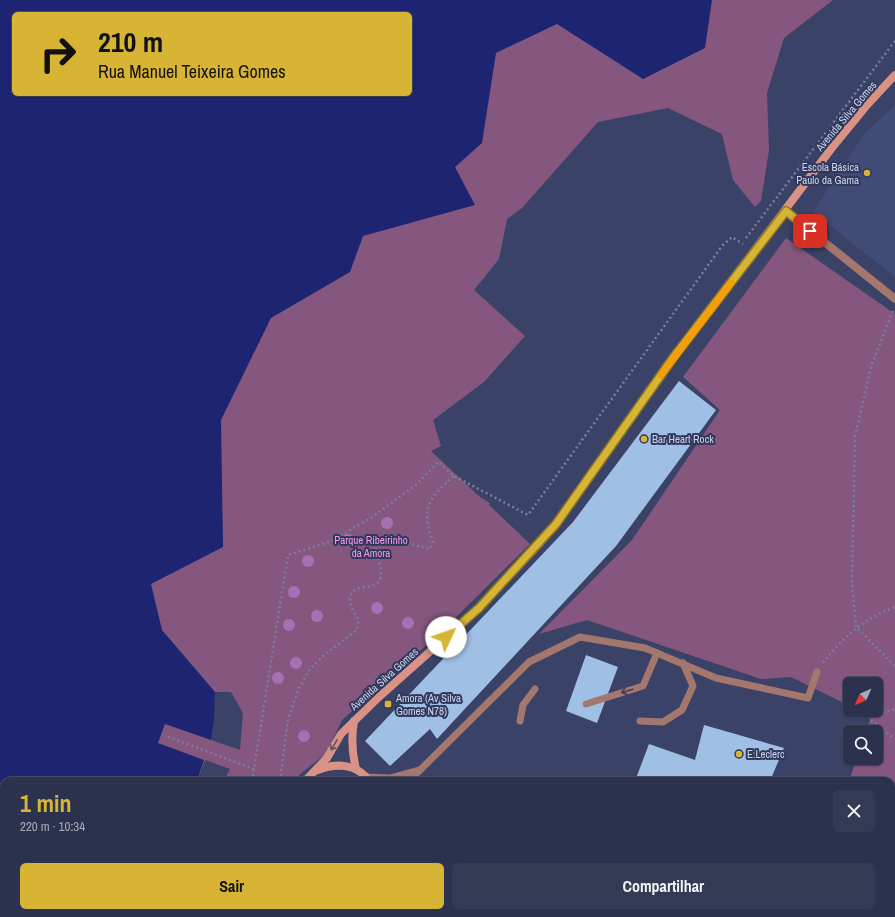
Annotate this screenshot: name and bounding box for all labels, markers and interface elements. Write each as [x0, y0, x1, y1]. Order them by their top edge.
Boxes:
text: 210 m [98, 23, 163, 61]
icon: right [32, 28, 84, 80]
text: Rua Manuel Teixeira Gomes [98, 59, 286, 84]
street label: Avenida Silva Gomes [812, 78, 880, 155]
place label: Escola Básica Paulo da Gama [796, 160, 859, 187]
marker: Escola Básica Paulo da Gama [862, 168, 872, 178]
pin [793, 214, 827, 248]
icon: arrive [799, 220, 821, 242]
place label: Bar Heart Rock [652, 432, 714, 446]
marker: Bar Heart Rock [639, 434, 649, 444]
park label: Parque Ribeirinho da Amora [334, 533, 408, 560]
position arrow [425, 616, 467, 658]
street label: Avenida Silva Gomes [346, 644, 421, 714]
north arrow [843, 677, 883, 717]
map controls [843, 677, 883, 765]
one-way arrow [621, 688, 634, 695]
place label: Amora (Av Silva Gomes N78) [395, 691, 461, 718]
marker: Amora (Av Silva Gomes N78) [383, 699, 393, 709]
button: search [843, 725, 883, 765]
one-way arrow [330, 739, 338, 751]
place label: E.Leclerc [747, 747, 785, 761]
marker: E.Leclerc [734, 749, 744, 759]
text: 1 min [20, 787, 71, 819]
button: close [833, 790, 875, 832]
text: 220 m · 10:34 [20, 818, 85, 835]
button: Sair [20, 863, 444, 909]
button: Compartilhar [452, 863, 875, 909]

